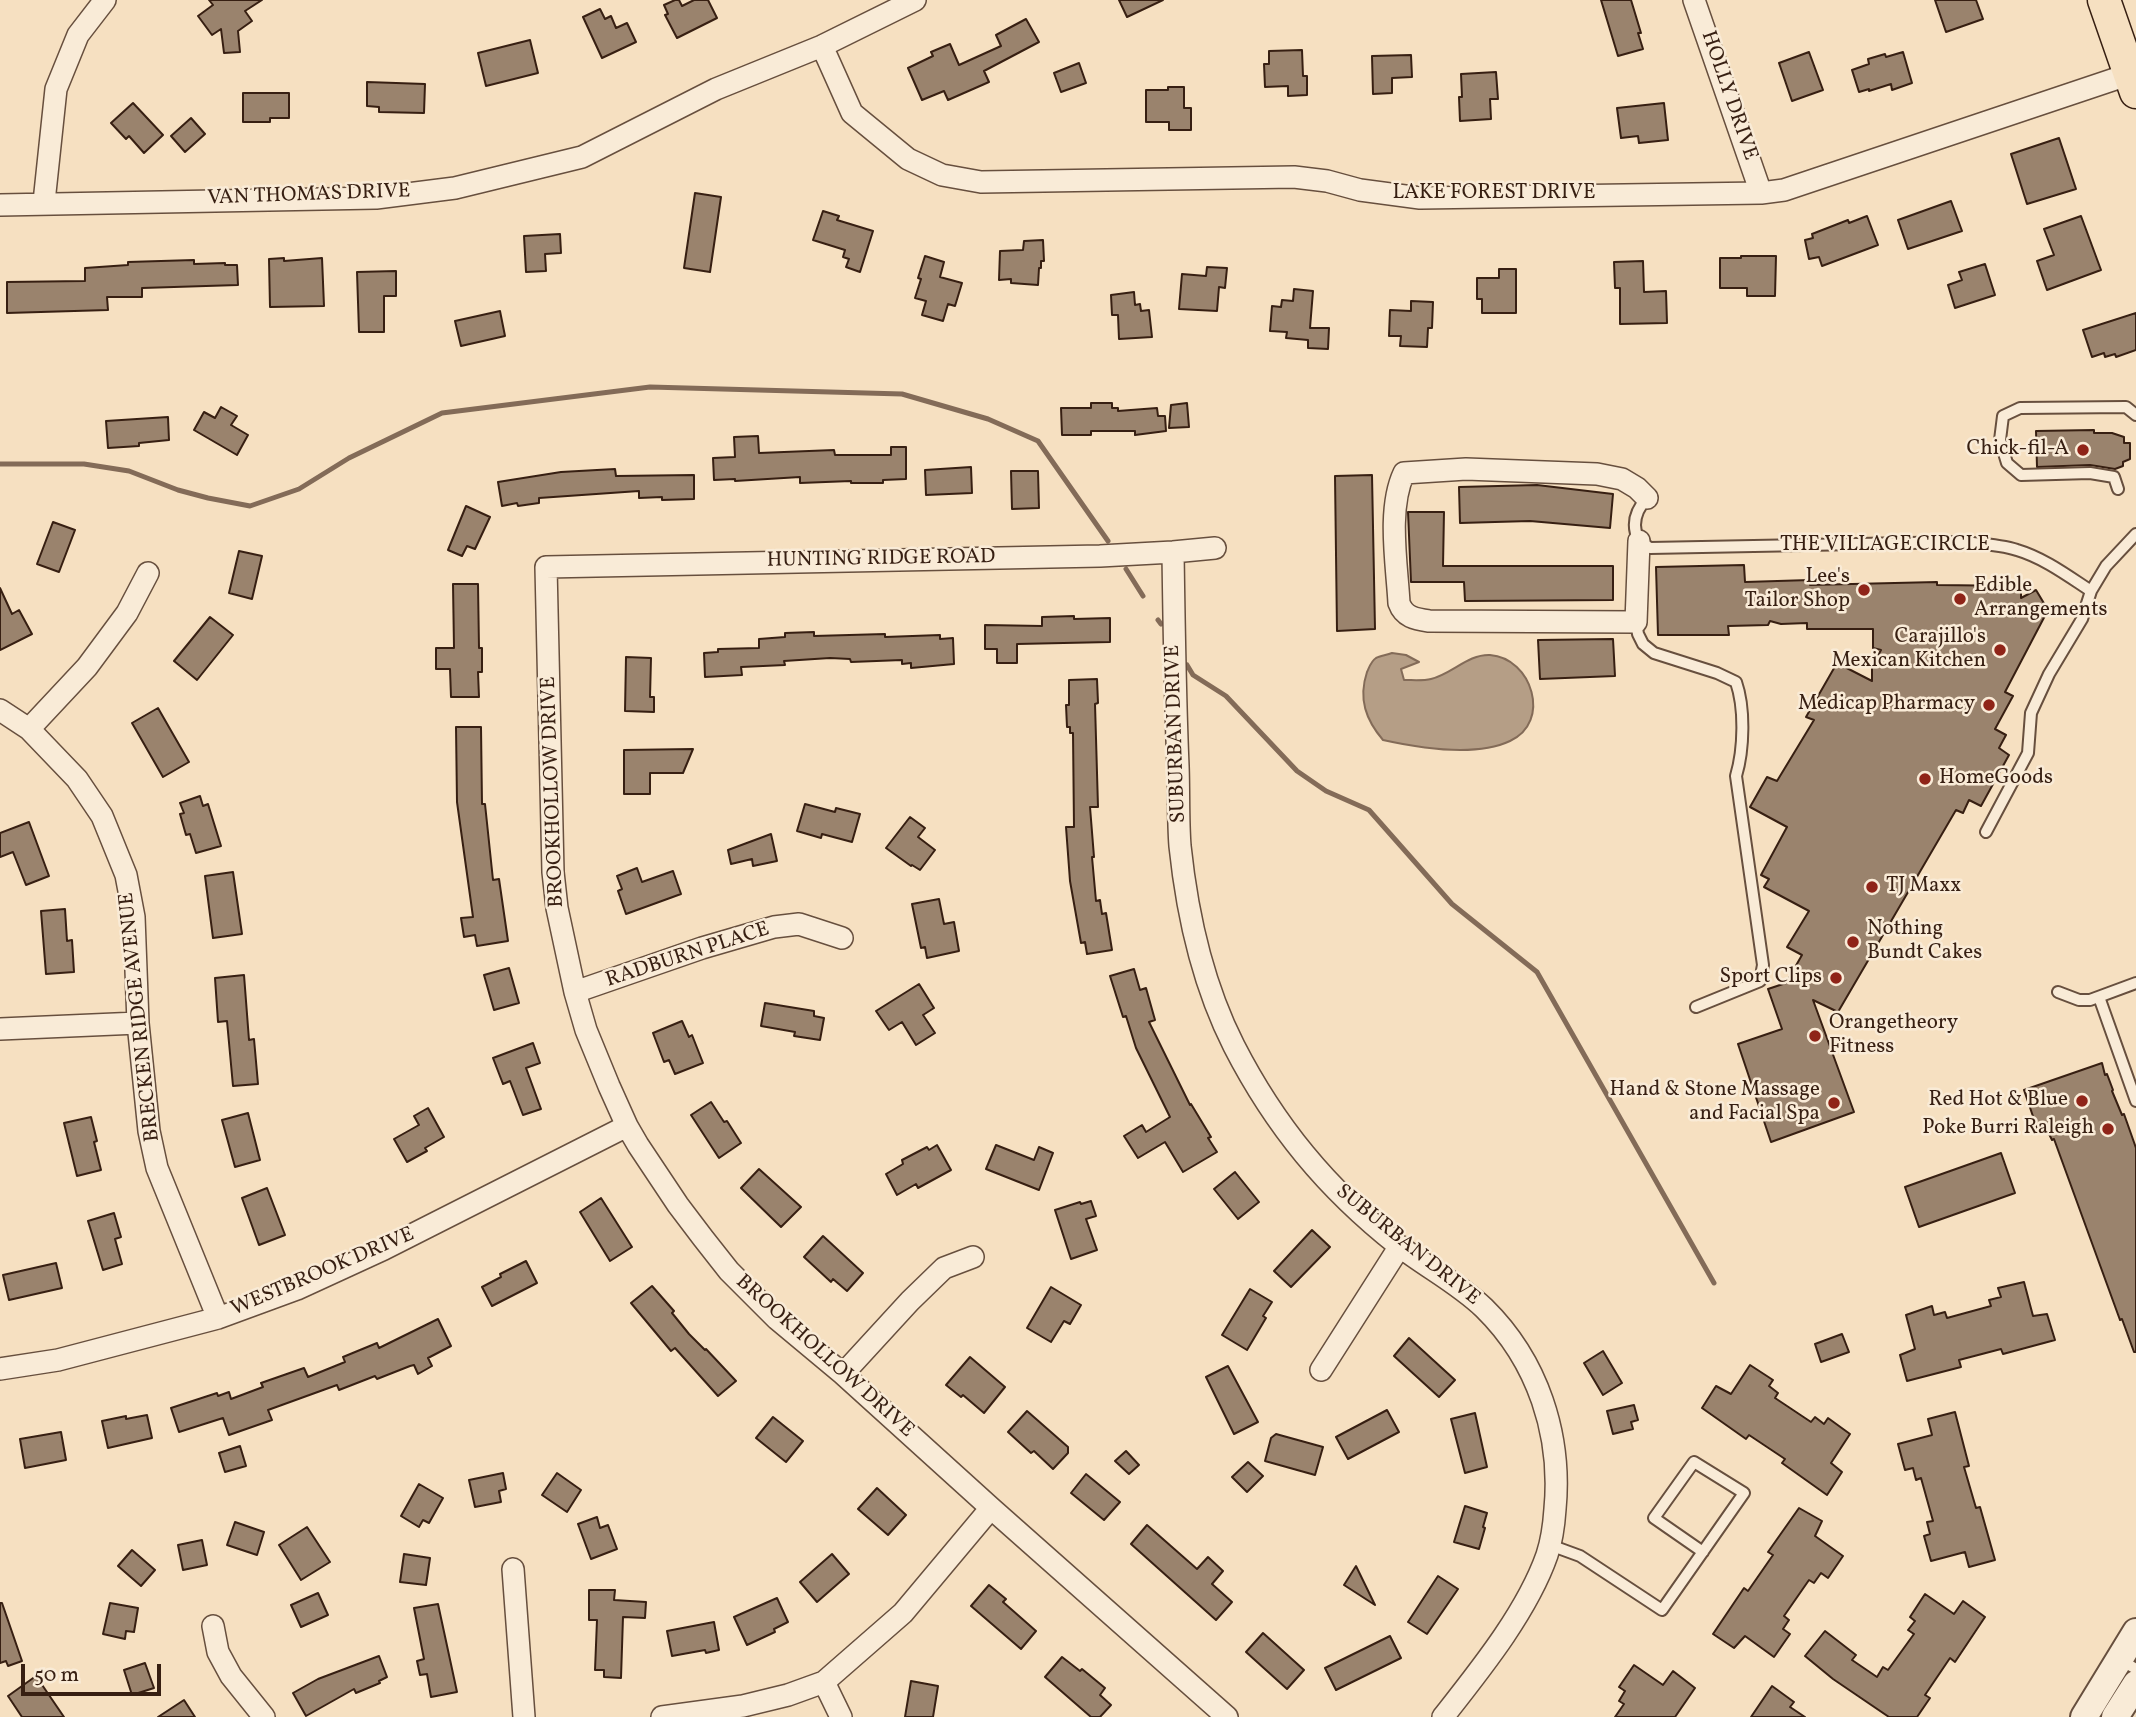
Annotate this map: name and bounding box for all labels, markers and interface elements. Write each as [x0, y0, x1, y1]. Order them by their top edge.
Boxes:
street label: HOLLY DRIVE [1694, 28, 1762, 164]
street label: VAN THOMAS DRIVE [207, 180, 411, 212]
street label: LAKE FOREST DRIVE [1392, 181, 1596, 207]
place label: Chick-fil-A [1966, 437, 2069, 463]
marker: Chick-fil-A [2075, 442, 2091, 458]
street label: THE VILLAGE CIRCLE [1780, 533, 1990, 559]
street label: HUNTING RIDGE ROAD [767, 545, 995, 575]
place label: Lee's Tailor Shop [1744, 565, 1850, 615]
place label: Edible Arrangements [1974, 574, 2107, 624]
marker: Lee's Tailor Shop [1856, 582, 1872, 598]
marker: Edible Arrangements [1952, 591, 1968, 607]
place label: Carajillo's Mexican Kitchen [1831, 625, 1986, 675]
marker: Carajillo's Mexican Kitchen [1992, 642, 2008, 658]
street label: SUBURBAN DRIVE [1161, 644, 1193, 824]
street label: BROOKHOLLOW DRIVE [537, 676, 571, 908]
place label: Medicap Pharmacy [1798, 692, 1975, 718]
marker: Medicap Pharmacy [1981, 697, 1997, 713]
place label: HomeGoods [1939, 766, 2053, 792]
marker: HomeGoods [1917, 771, 1933, 787]
place label: TJ Maxx [1886, 874, 1961, 900]
marker: TJ Maxx [1864, 879, 1880, 895]
street label: BRECKEN RIDGE AVENUE [115, 891, 167, 1143]
place label: Nothing Bundt Cakes [1867, 917, 1982, 967]
street label: RADBURN PLACE [603, 918, 773, 994]
marker: Nothing Bundt Cakes [1845, 934, 1861, 950]
place label: Sport Clips [1719, 965, 1822, 991]
marker: Sport Clips [1828, 970, 1844, 986]
place label: Orangetheory Fitness [1829, 1011, 1958, 1061]
marker: Orangetheory Fitness [1807, 1028, 1823, 1044]
place label: Hand & Stone Massage and Facial Spa [1610, 1078, 1820, 1128]
place label: Red Hot & Blue [1929, 1088, 2068, 1114]
marker: Red Hot & Blue [2074, 1093, 2090, 1109]
marker: Hand & Stone Massage and Facial Spa [1826, 1095, 1842, 1111]
place label: Poke Burri Raleigh [1922, 1116, 2094, 1142]
marker: Poke Burri Raleigh [2100, 1121, 2116, 1137]
street label: SUBURBAN DRIVE [1330, 1180, 1484, 1312]
street label: WESTBROOK DRIVE [227, 1223, 419, 1323]
street label: BROOKHOLLOW DRIVE [730, 1270, 918, 1444]
scale bar [24, 1650, 164, 1694]
text: 50 m [34, 1661, 79, 1690]

